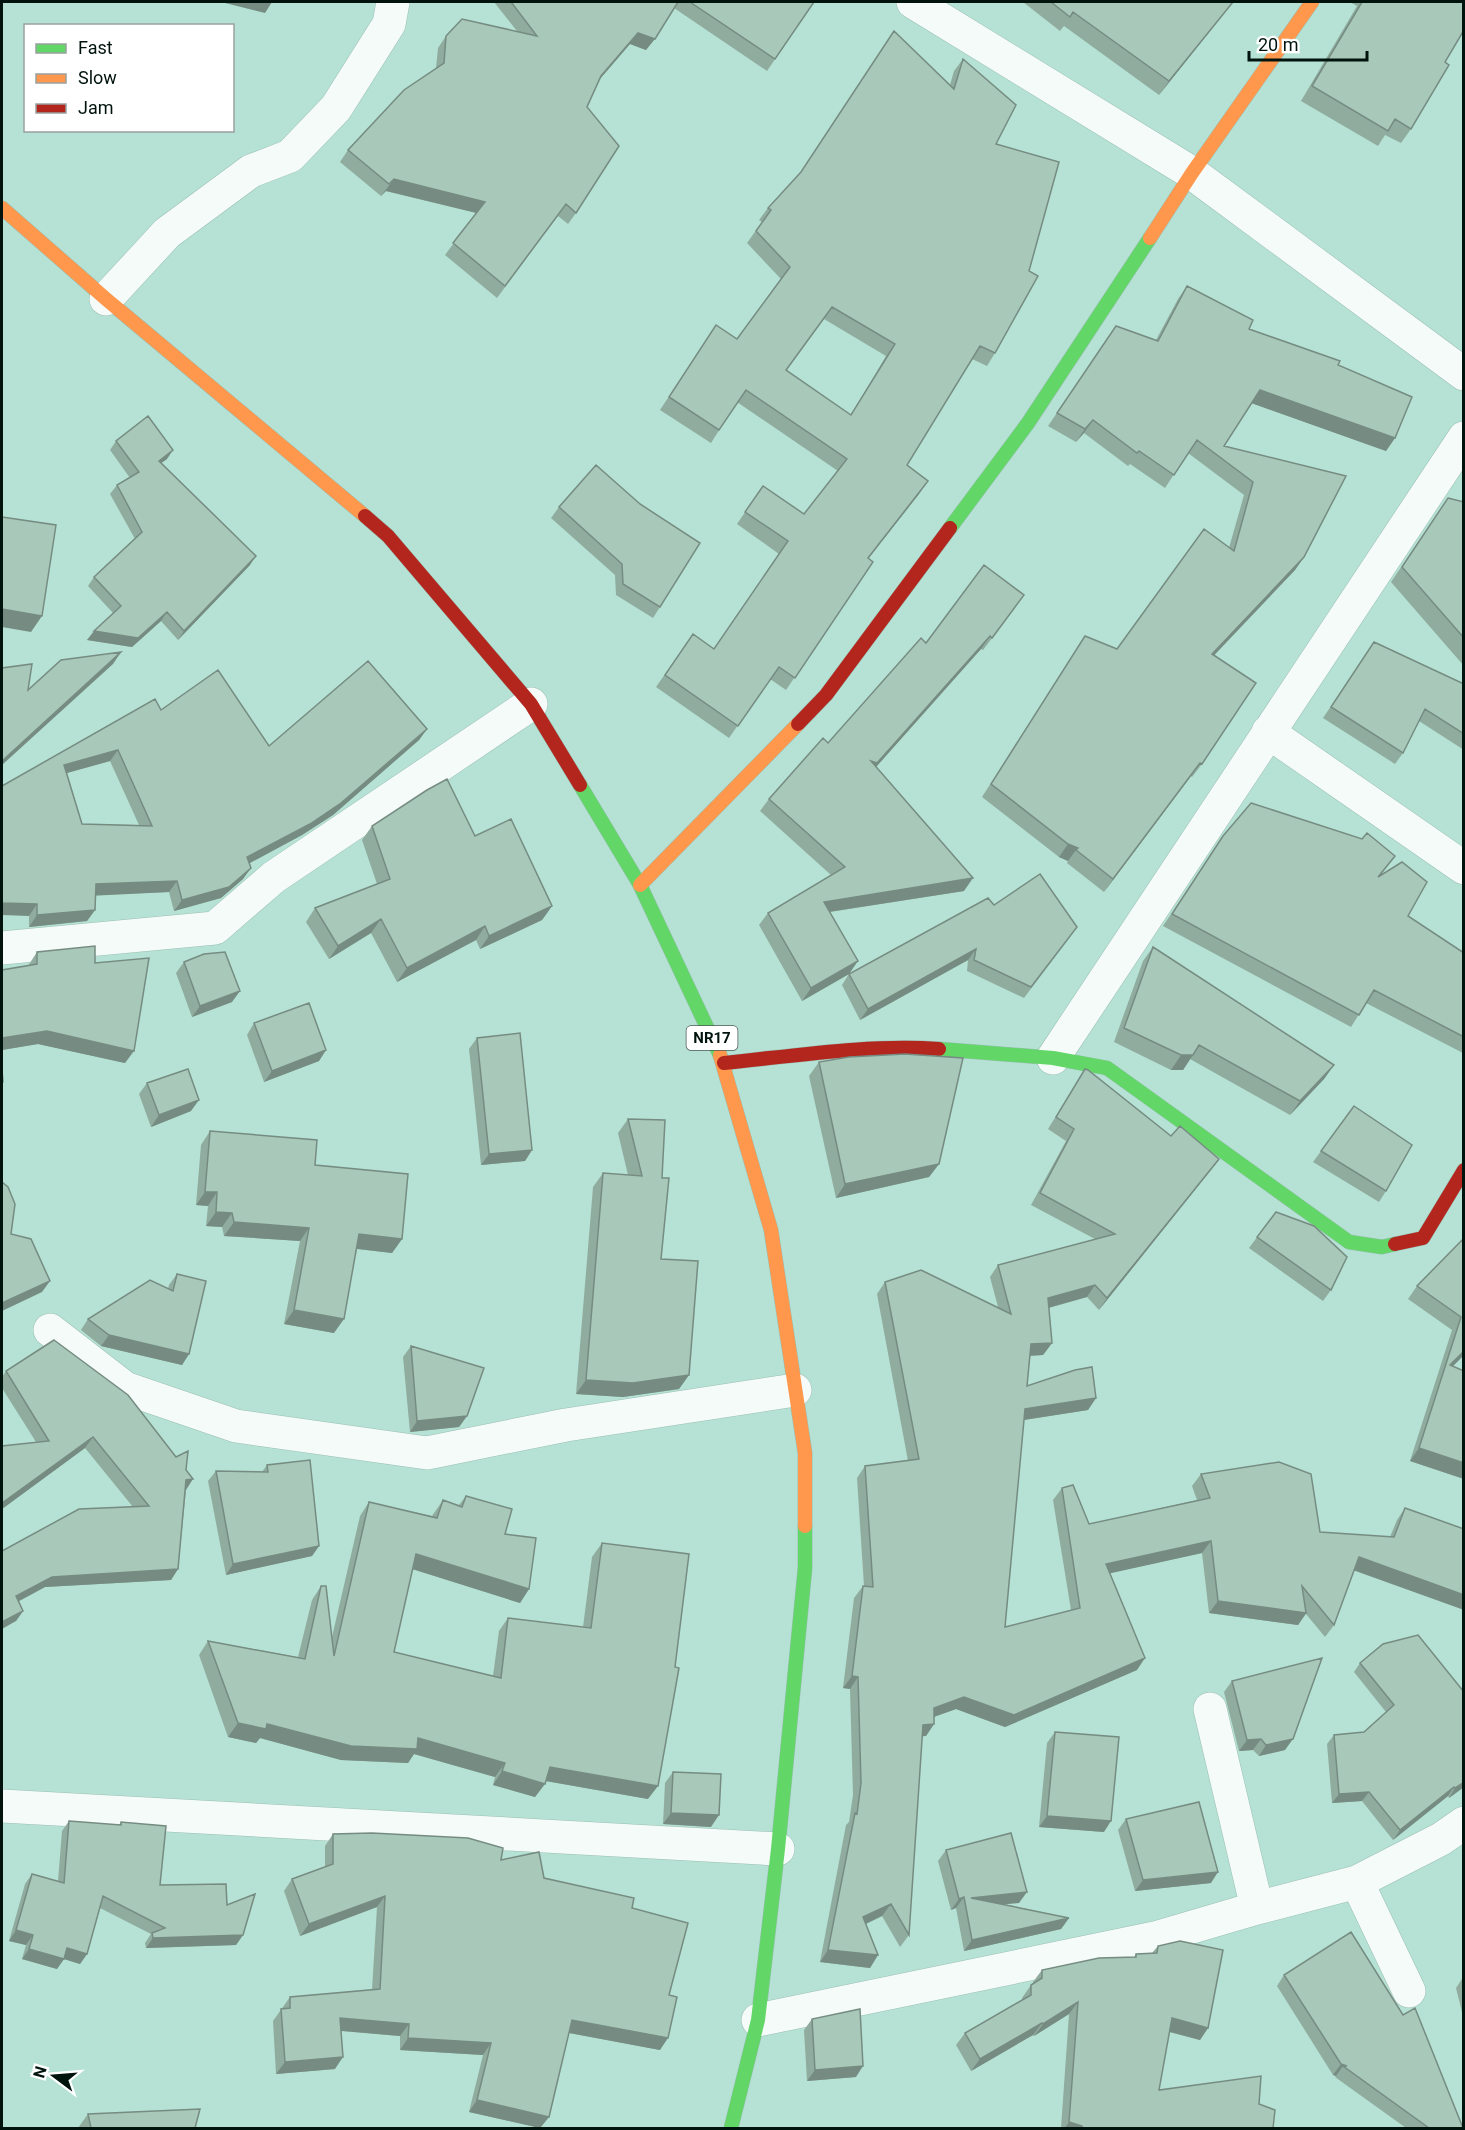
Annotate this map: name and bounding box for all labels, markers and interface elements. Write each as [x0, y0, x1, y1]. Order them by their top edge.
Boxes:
legend [24, 24, 234, 132]
scale bar [1249, 24, 1368, 62]
text: 20 m [1258, 34, 1298, 55]
text: Fast [78, 37, 113, 58]
text: Slow [78, 67, 117, 88]
text: Jam [78, 97, 114, 118]
road number: NR17 [686, 1026, 738, 1050]
north arrow [24, 2046, 84, 2106]
text: N [29, 2064, 51, 2080]

